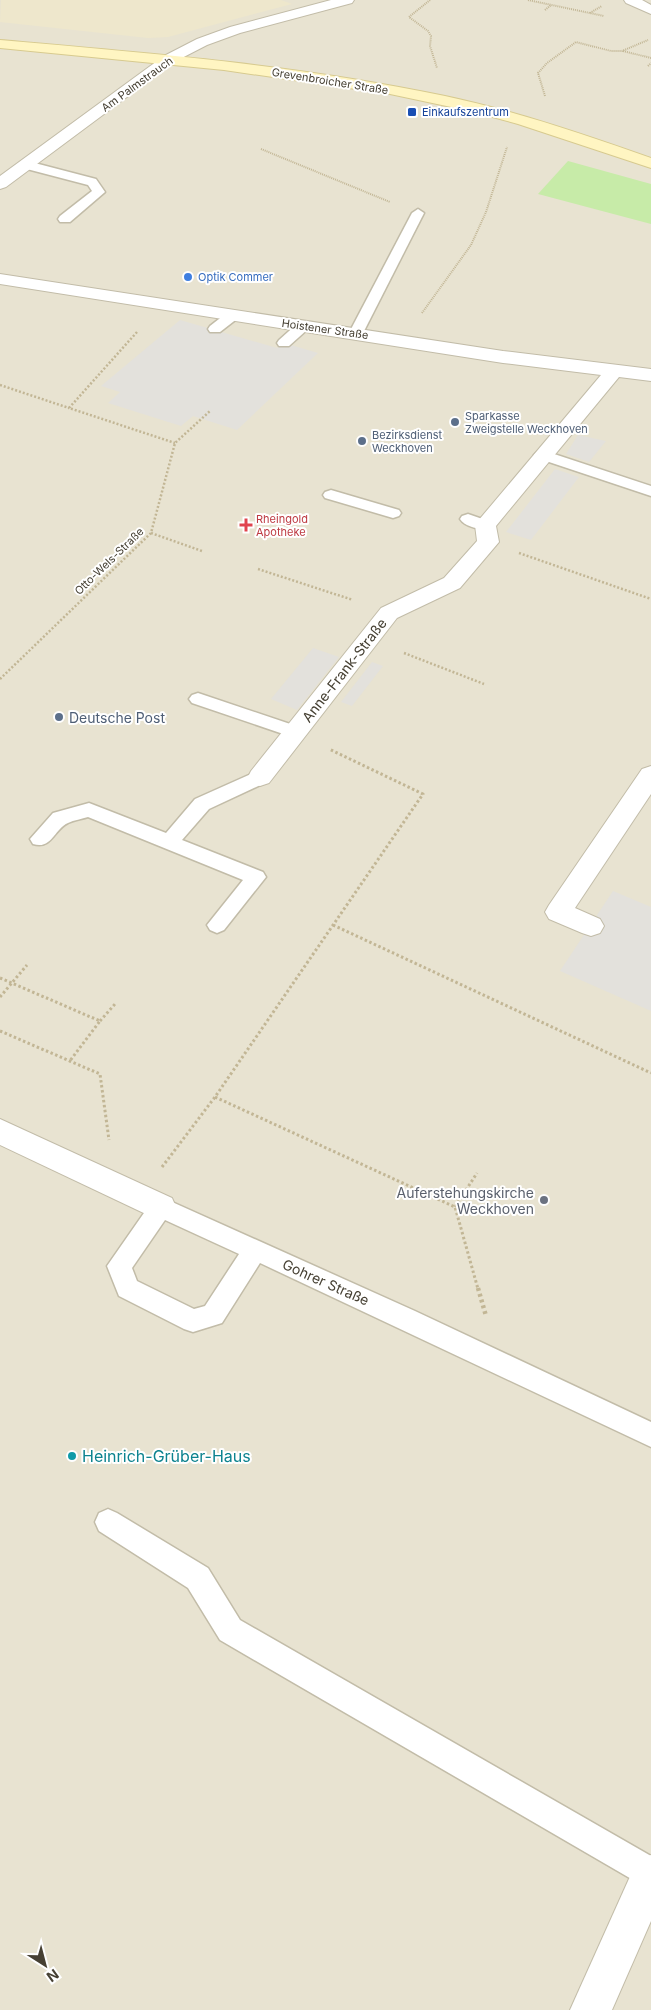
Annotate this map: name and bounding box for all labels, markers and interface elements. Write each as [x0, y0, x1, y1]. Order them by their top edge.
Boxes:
street label: Am Palmstrauch [99, 53, 175, 115]
street label: Grevenbroicher Straße [271, 65, 389, 97]
place label: Einkaufszentrum [422, 105, 509, 119]
marker: Einkaufszentrum [406, 106, 418, 118]
place label: Optik Commer [198, 270, 273, 284]
marker: Optik Commer [182, 271, 194, 283]
street label: Hoistener Straße [281, 316, 369, 342]
place label: Sparkasse Zweigstelle Weckhoven [465, 409, 588, 436]
marker: Sparkasse Zweigstelle Weckhoven [449, 416, 461, 428]
place label: Bezirksdienst Weckhoven [372, 428, 442, 455]
marker: Bezirksdienst Weckhoven [356, 435, 368, 447]
place label: Rheingold Apotheke [256, 512, 308, 539]
marker: Rheingold Apotheke [240, 519, 252, 531]
street label: Otto-Wels-Straße [72, 524, 146, 598]
street label: Anne-Frank-Straße [298, 615, 390, 725]
place label: Deutsche Post [69, 709, 165, 726]
marker: Deutsche Post [53, 711, 65, 723]
place label: Auferstehungskirche Weckhoven [397, 1184, 534, 1217]
marker: Auferstehungskirche Weckhoven [538, 1194, 550, 1206]
street label: Gohrer Straße [280, 1255, 372, 1309]
place label: Heinrich-Grüber-Haus [82, 1446, 251, 1466]
marker: Heinrich-Grüber-Haus [66, 1450, 78, 1462]
north arrow [20, 1940, 70, 1990]
text: N [44, 1966, 62, 1986]

